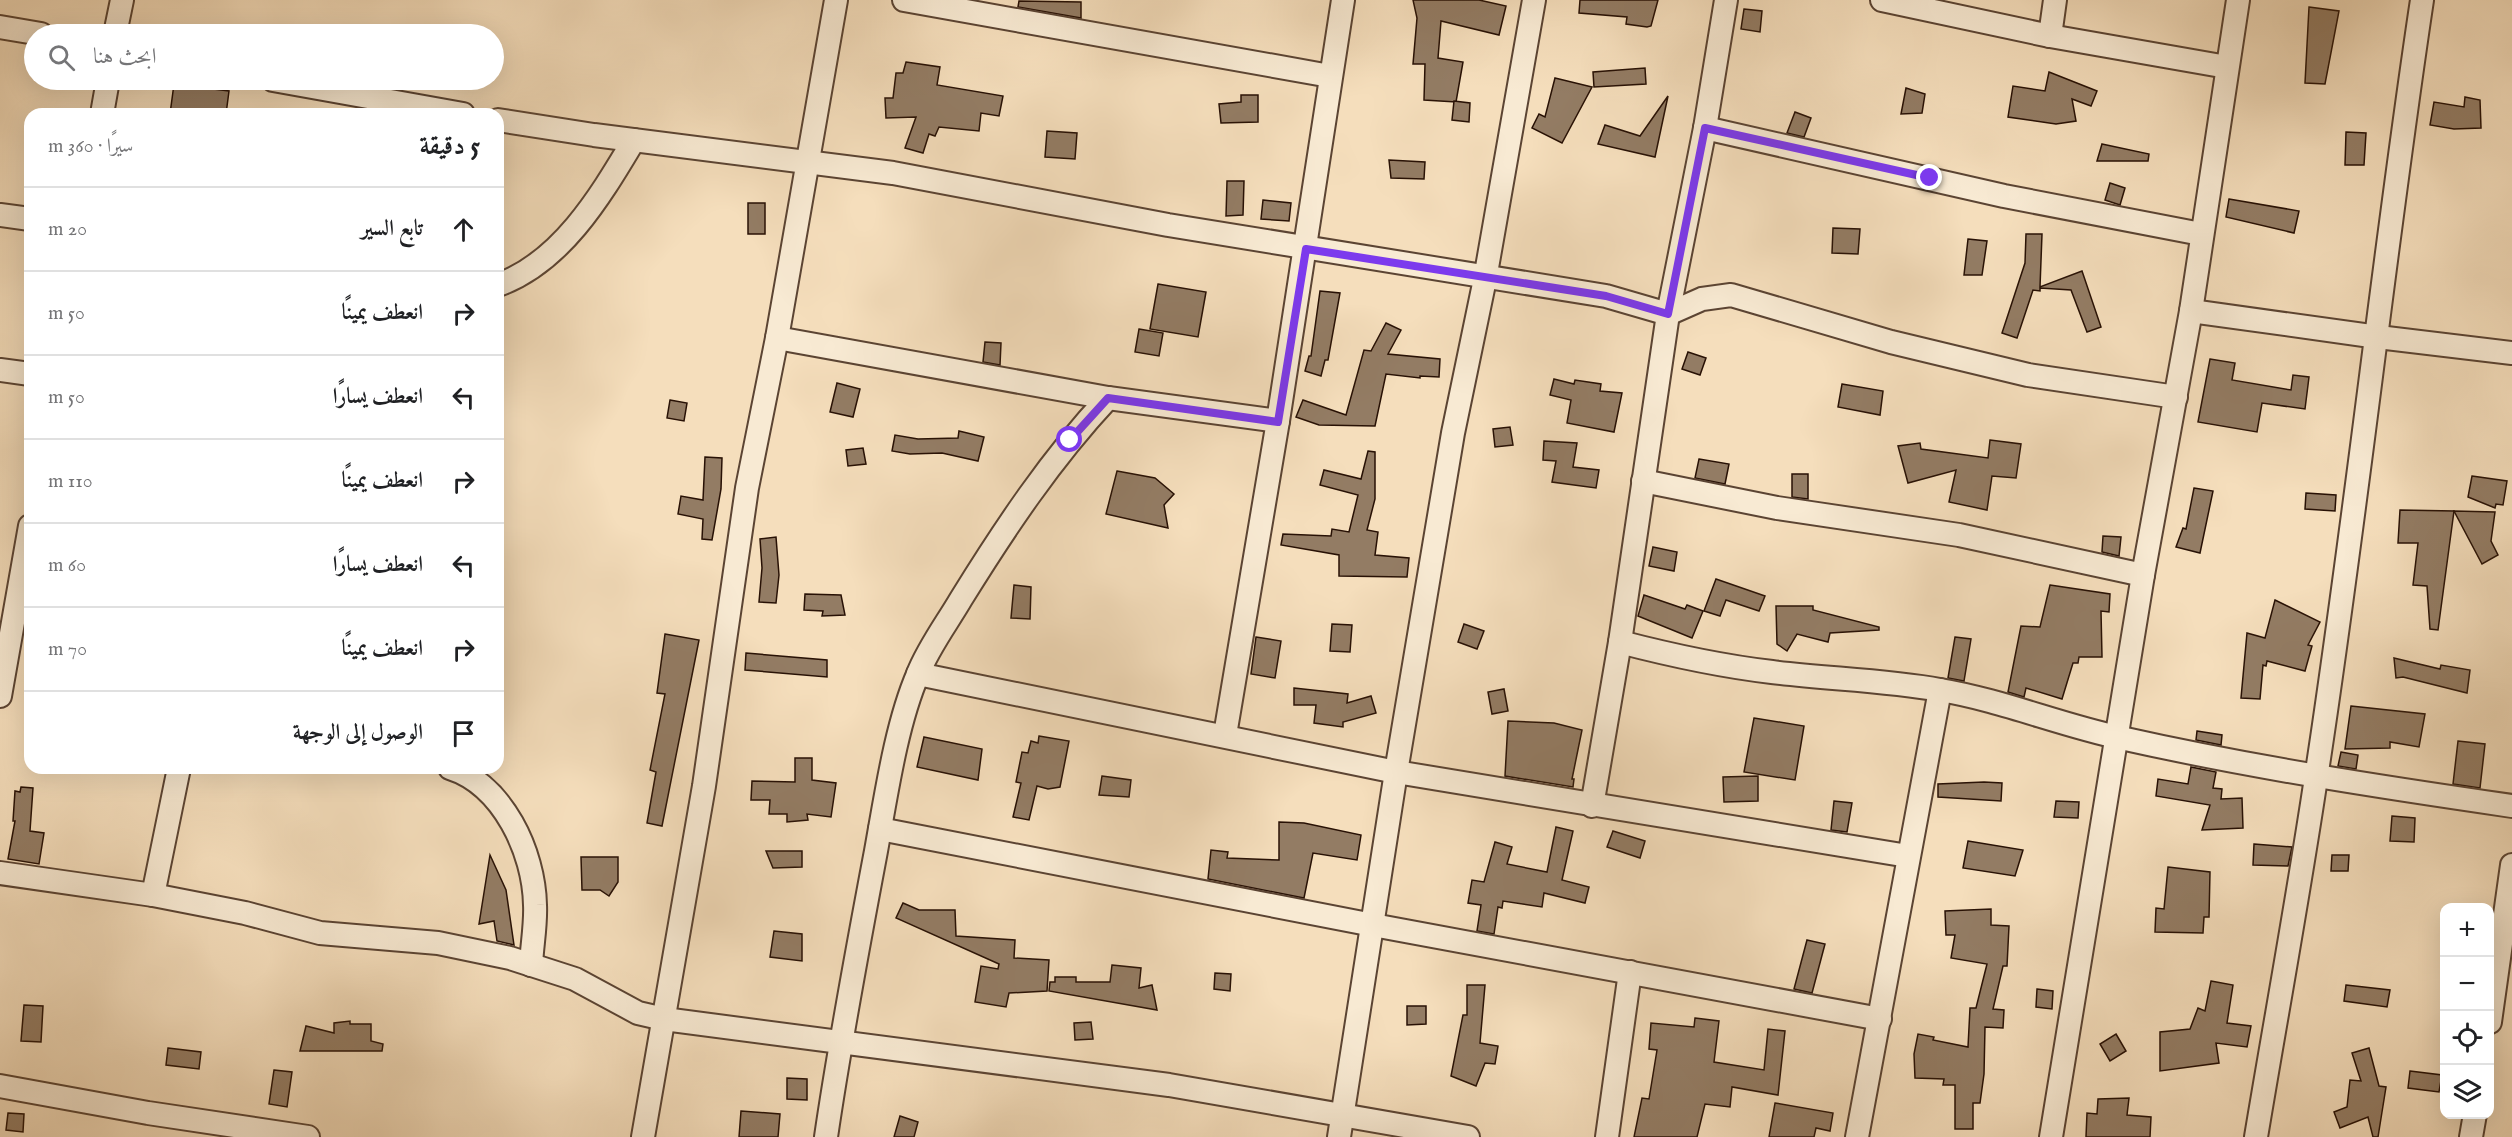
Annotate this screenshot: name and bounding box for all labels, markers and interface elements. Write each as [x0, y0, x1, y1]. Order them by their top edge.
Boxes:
search box [24, 24, 504, 90]
icon: search [45, 41, 78, 74]
text: ابحث هنا [93, 43, 156, 71]
text: 5 دقيقة [420, 130, 480, 163]
text: سيرًا · 360 m [48, 134, 133, 159]
route end [1916, 164, 1942, 190]
icon: ahead [447, 213, 480, 246]
text: تابع السير [361, 215, 423, 243]
text: 20 m [48, 217, 87, 242]
icon: right [447, 297, 480, 330]
text: انعطف يمينًا [342, 299, 423, 327]
text: 50 m [48, 301, 85, 326]
icon: left [447, 381, 480, 414]
text: انعطف يسارًا [333, 383, 423, 411]
text: 50 m [48, 385, 85, 410]
route start [1056, 426, 1082, 452]
icon: right [447, 465, 480, 498]
text: انعطف يمينًا [342, 467, 423, 495]
text: 110 m [48, 469, 92, 494]
icon: left [447, 549, 480, 582]
text: انعطف يسارًا [333, 551, 423, 579]
text: 60 m [48, 553, 86, 578]
icon: right [447, 633, 480, 666]
text: انعطف يمينًا [342, 635, 423, 663]
text: 70 m [48, 637, 87, 662]
icon: arrive [447, 717, 480, 750]
text: الوصول إلى الوجهة [293, 719, 423, 747]
map controls [2440, 903, 2494, 1119]
button: + [2440, 903, 2494, 957]
button: − [2440, 957, 2494, 1011]
button: locate [2440, 1011, 2494, 1065]
button: layers [2440, 1065, 2494, 1119]

